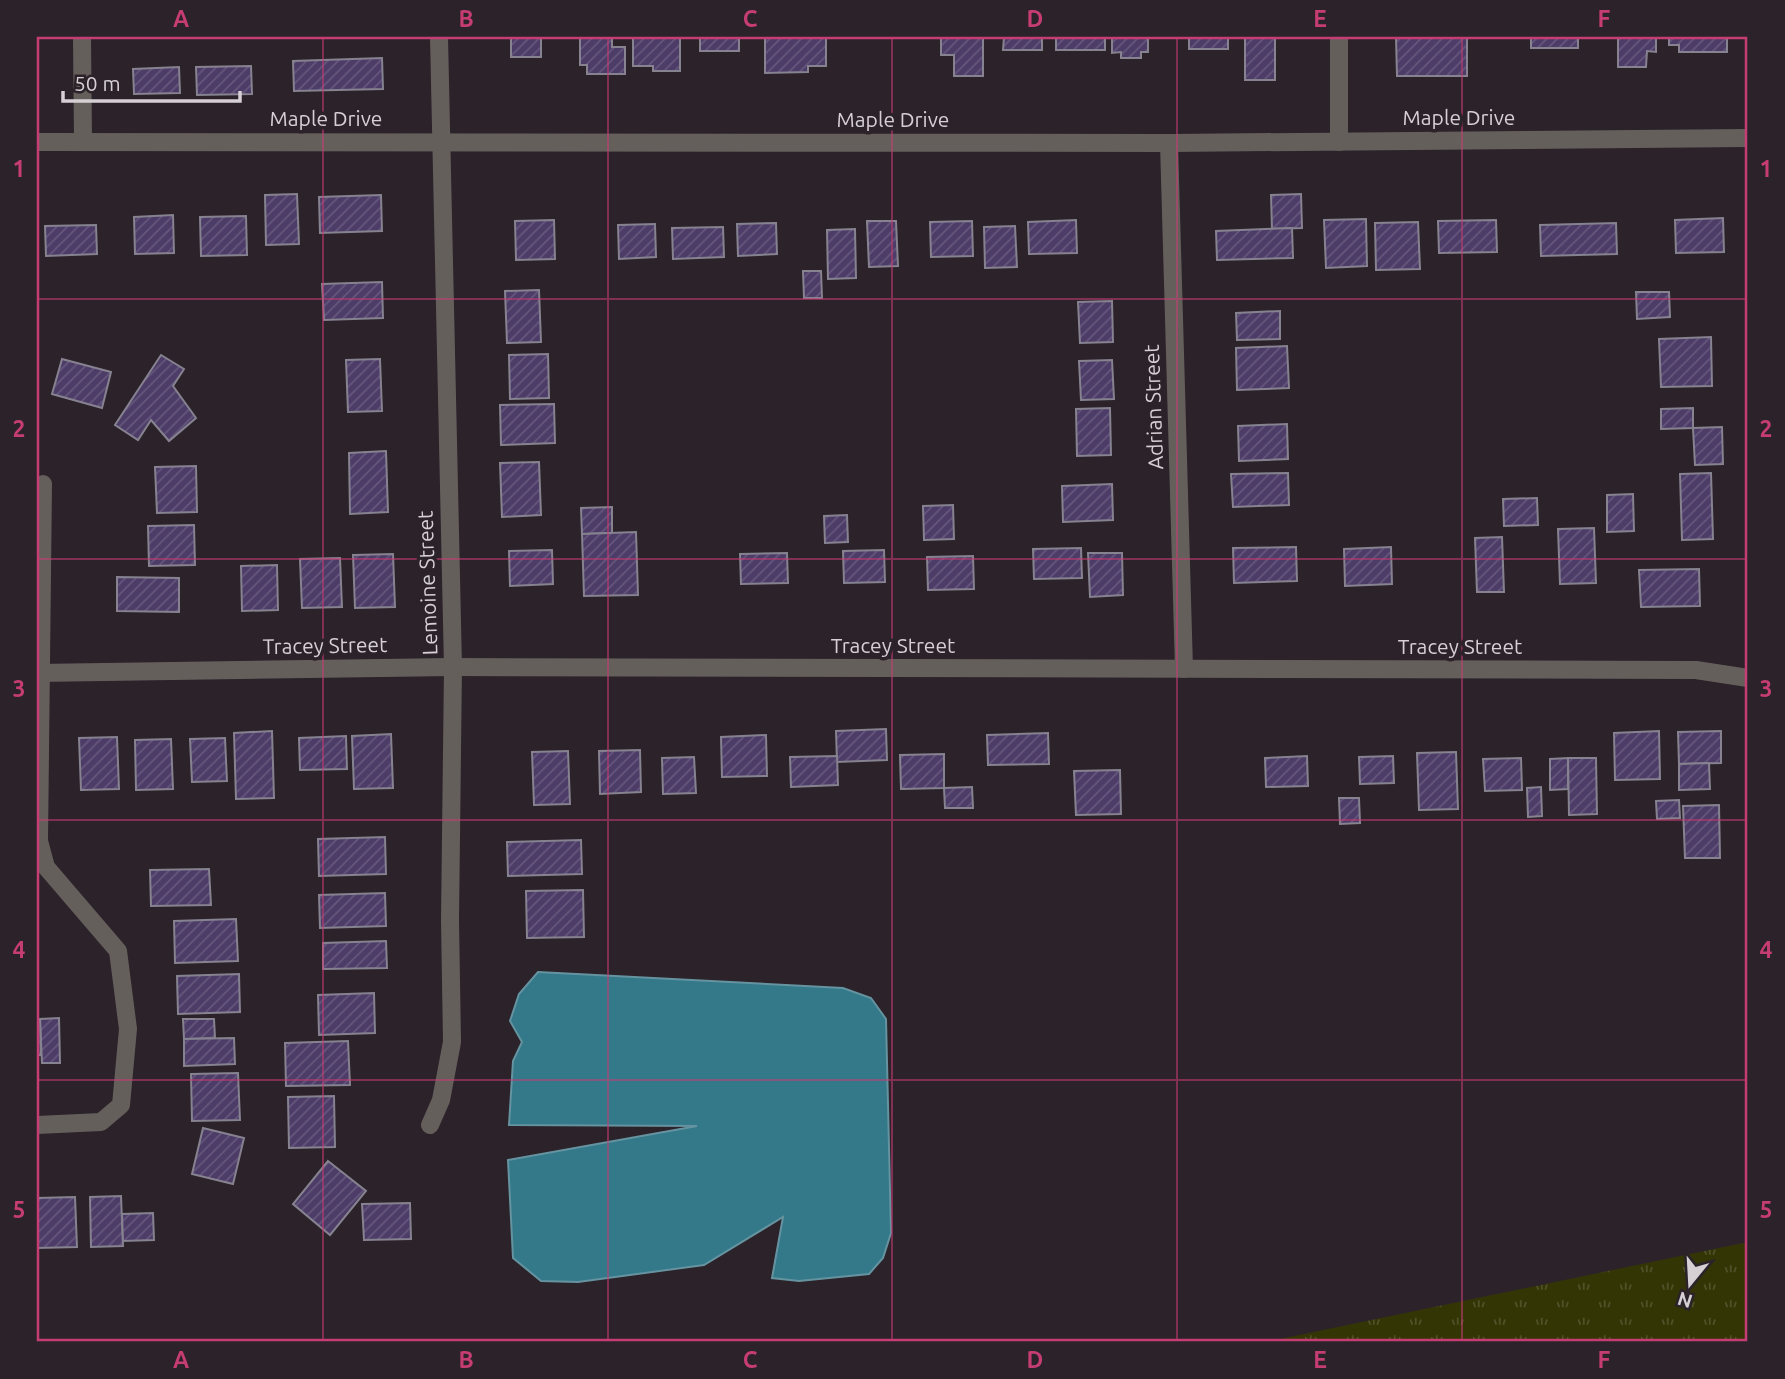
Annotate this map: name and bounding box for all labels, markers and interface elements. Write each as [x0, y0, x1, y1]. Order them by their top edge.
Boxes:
text: A [173, 6, 189, 31]
text: B [458, 6, 474, 31]
text: C [743, 6, 758, 31]
text: D [1027, 6, 1043, 31]
text: E [1313, 6, 1327, 31]
text: F [1598, 6, 1611, 31]
scale bar [63, 60, 240, 104]
text: 50 m [74, 71, 121, 95]
street label: Maple Drive [1403, 105, 1515, 129]
street label: Maple Drive [270, 106, 382, 130]
street label: Maple Drive [837, 107, 949, 131]
text: 1 [13, 156, 25, 181]
text: 1 [1760, 156, 1772, 181]
street label: Adrian Street [1139, 344, 1167, 470]
text: 2 [13, 416, 25, 441]
text: 2 [1760, 416, 1772, 441]
street label: Lemoine Street [412, 510, 442, 656]
street label: Tracey Street [263, 632, 387, 658]
street label: Tracey Street [831, 633, 955, 657]
street label: Tracey Street [1398, 634, 1522, 658]
text: 3 [13, 676, 25, 701]
text: 3 [1760, 676, 1772, 701]
text: 4 [13, 937, 26, 962]
text: 4 [1760, 937, 1773, 962]
text: 5 [13, 1197, 25, 1222]
text: 5 [1760, 1197, 1772, 1222]
north arrow [1656, 1250, 1726, 1320]
text: N [1675, 1288, 1695, 1313]
text: A [173, 1347, 189, 1372]
text: B [458, 1347, 474, 1372]
text: C [743, 1347, 758, 1372]
text: D [1027, 1347, 1043, 1372]
text: E [1313, 1347, 1327, 1372]
text: F [1598, 1347, 1611, 1372]

